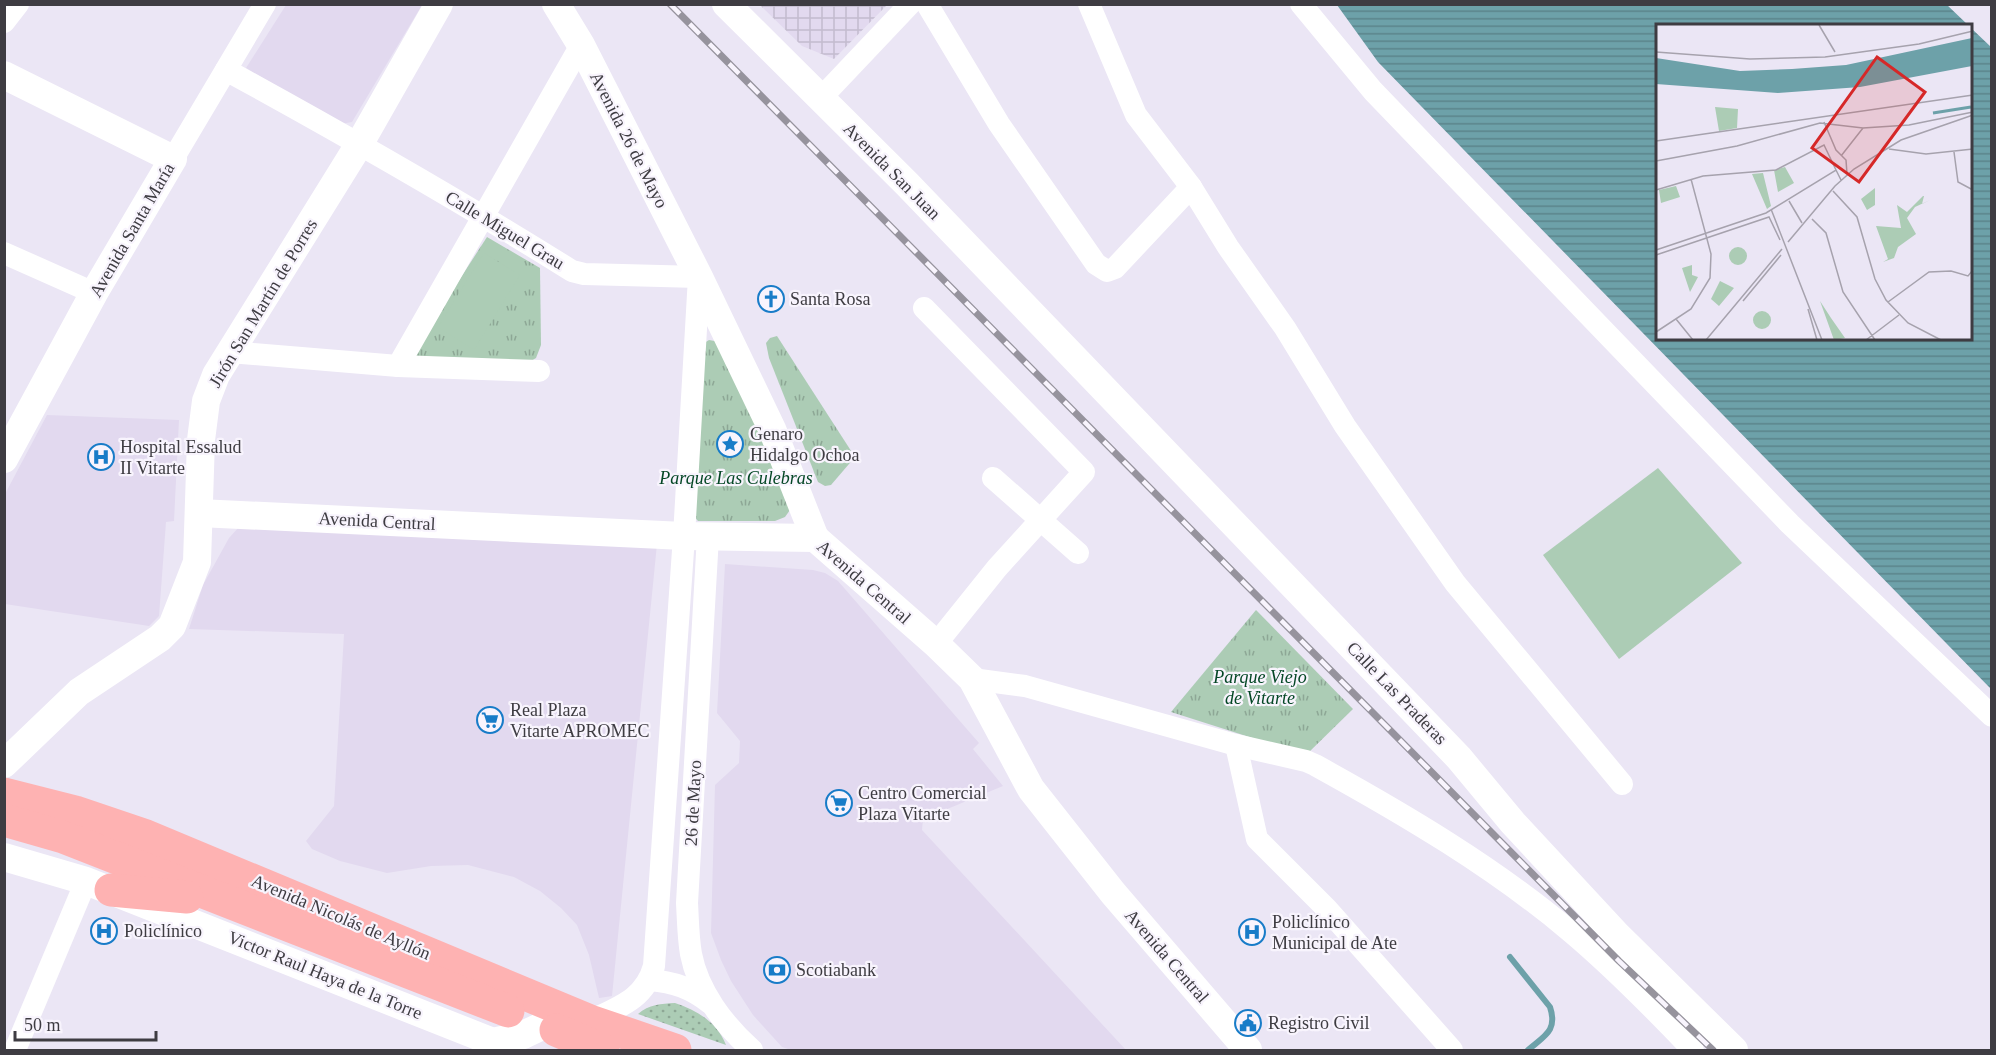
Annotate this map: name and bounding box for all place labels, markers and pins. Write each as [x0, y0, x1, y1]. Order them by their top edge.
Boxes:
church icon: Santa Rosa [756, 284, 786, 314]
place label: Santa Rosa [790, 289, 871, 309]
place label: Genaro Hidalgo Ochoa [750, 424, 859, 465]
place icon: Genaro Hidalgo Ochoa [715, 429, 745, 459]
place label: Hospital Essalud II Vitarte [120, 437, 242, 478]
hospital icon: Hospital Essalud II Vitarte [86, 442, 116, 472]
place label: Real Plaza Vitarte APROMEC [510, 700, 649, 741]
supermarket icon: Real Plaza Vitarte APROMEC [475, 705, 505, 735]
place label: Centro Comercial Plaza Vitarte [858, 783, 986, 824]
supermarket icon: Centro Comercial Plaza Vitarte [824, 788, 854, 818]
place label: Policlínico Municipal de Ate [1272, 912, 1397, 953]
hospital icon: Policlínico [89, 916, 119, 946]
hospital icon: Policlínico Municipal de Ate [1237, 917, 1267, 947]
place label: Policlínico [124, 921, 202, 941]
bank icon: Scotiabank [762, 955, 792, 985]
place label: Scotiabank [796, 960, 876, 980]
public building icon: Registro Civil [1233, 1008, 1263, 1038]
place label: Registro Civil [1268, 1013, 1370, 1033]

